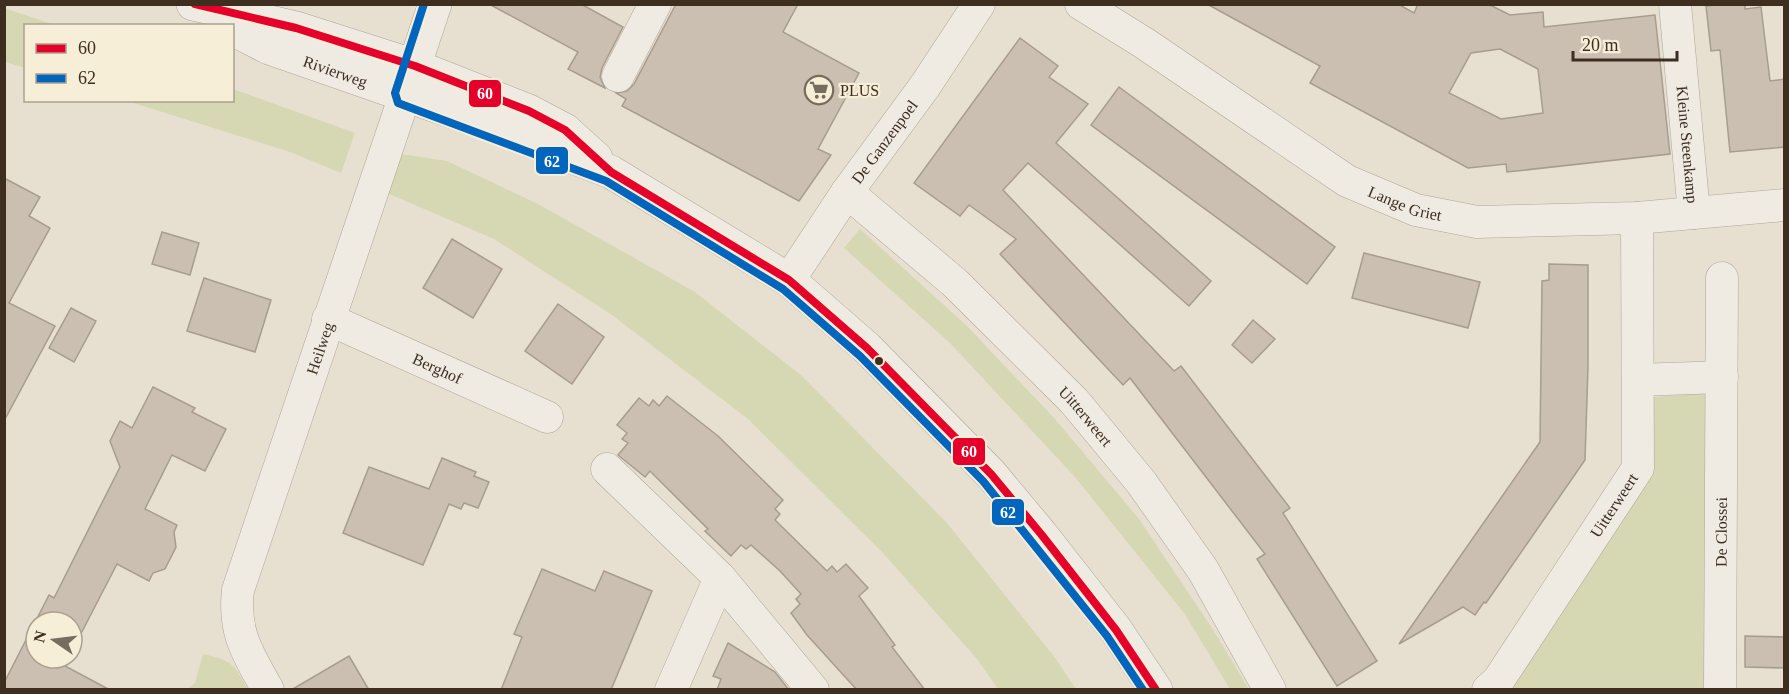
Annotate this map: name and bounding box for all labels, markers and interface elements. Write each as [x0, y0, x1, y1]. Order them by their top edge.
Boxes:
legend [24, 24, 234, 102]
scale bar [1573, 24, 1676, 62]
text: 20 m [1582, 35, 1619, 55]
text: 60 [78, 38, 96, 58]
street label: Rivierweg [301, 52, 370, 91]
text: 62 [78, 68, 96, 88]
supermarket icon: PLUS [803, 74, 835, 106]
line badge: 60 [468, 79, 502, 108]
place label: PLUS [840, 82, 879, 99]
text: 60 [477, 85, 493, 102]
street label: Kleine Steenkamp [1674, 85, 1702, 204]
street label: De Ganzenpoel [848, 96, 921, 187]
line badge: 62 [535, 146, 569, 175]
text: 62 [544, 153, 560, 170]
street label: Lange Griet [1366, 182, 1444, 223]
street label: Heilweg [303, 320, 337, 377]
street label: Berghof [410, 350, 465, 387]
unlabelled marker [873, 355, 885, 367]
street label: Uitterweert [1056, 383, 1116, 450]
line badge: 60 [952, 437, 986, 466]
text: 60 [961, 443, 977, 460]
street label: Uitterweert [1587, 469, 1641, 540]
street label: De Clossei [1712, 497, 1729, 567]
line badge: 62 [991, 498, 1025, 526]
text: 62 [1000, 504, 1016, 521]
north arrow [24, 610, 84, 670]
text: N [30, 628, 50, 644]

